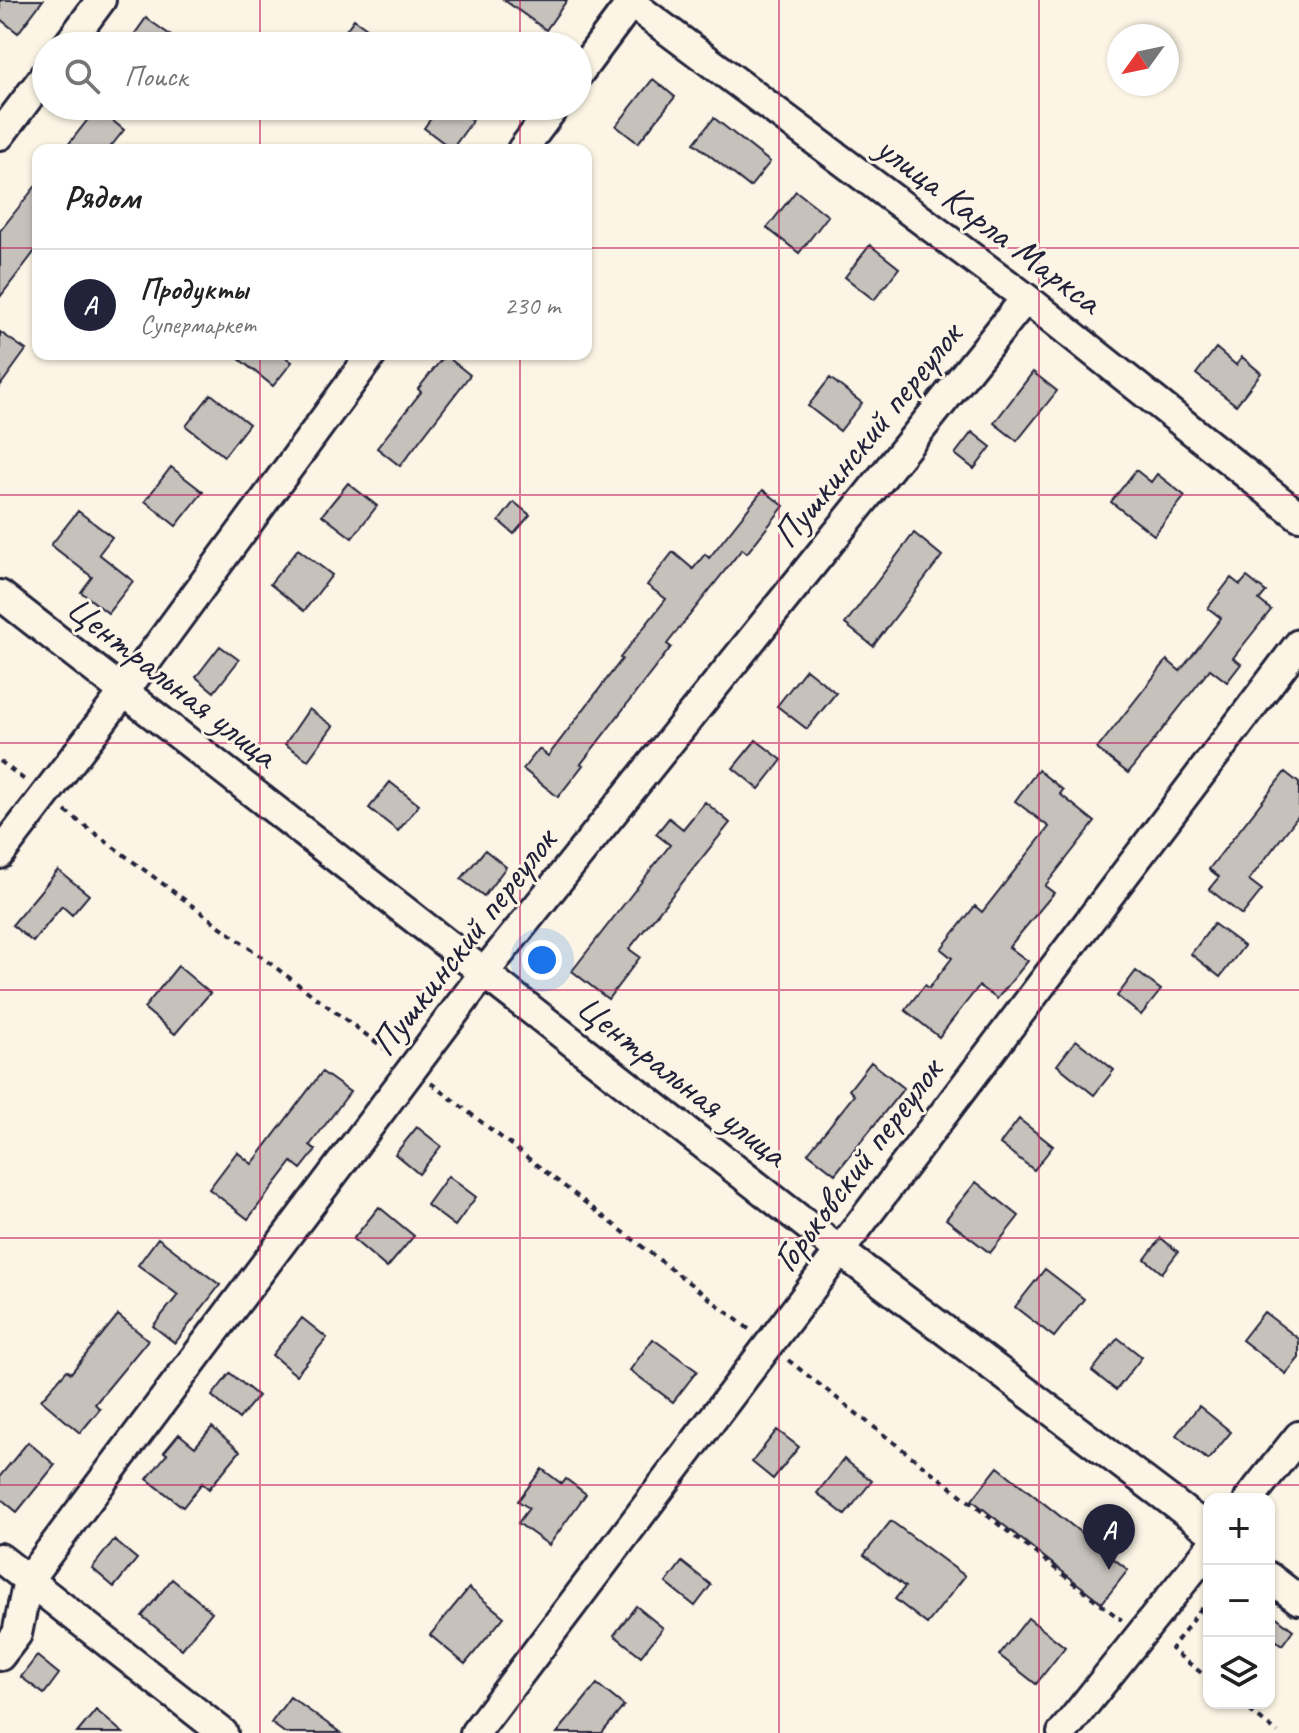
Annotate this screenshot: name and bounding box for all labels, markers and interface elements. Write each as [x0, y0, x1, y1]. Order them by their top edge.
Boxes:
north arrow [1107, 24, 1179, 96]
search box [32, 32, 592, 120]
icon: search [60, 54, 104, 98]
text: Поиск [124, 57, 187, 95]
street label: улица Карла Маркса [866, 123, 1113, 325]
text: Рядом [64, 175, 140, 218]
text: Продукты [140, 270, 248, 308]
text: A [83, 289, 97, 322]
text: 230 m [504, 289, 560, 322]
text: Супермаркет [140, 308, 256, 341]
street label: Пушкинский переулок [762, 310, 975, 557]
street label: Центральная улица [57, 584, 289, 779]
street label: Пушкинский переулок [360, 816, 569, 1065]
your location [522, 940, 562, 980]
street label: Центральная улица [567, 983, 799, 1178]
street label: Горьковский переулок [761, 1046, 955, 1281]
map controls [1203, 1493, 1275, 1709]
button: + [1203, 1493, 1275, 1565]
pin: A [1083, 1504, 1135, 1570]
button: − [1203, 1565, 1275, 1637]
button: layers [1203, 1637, 1275, 1709]

